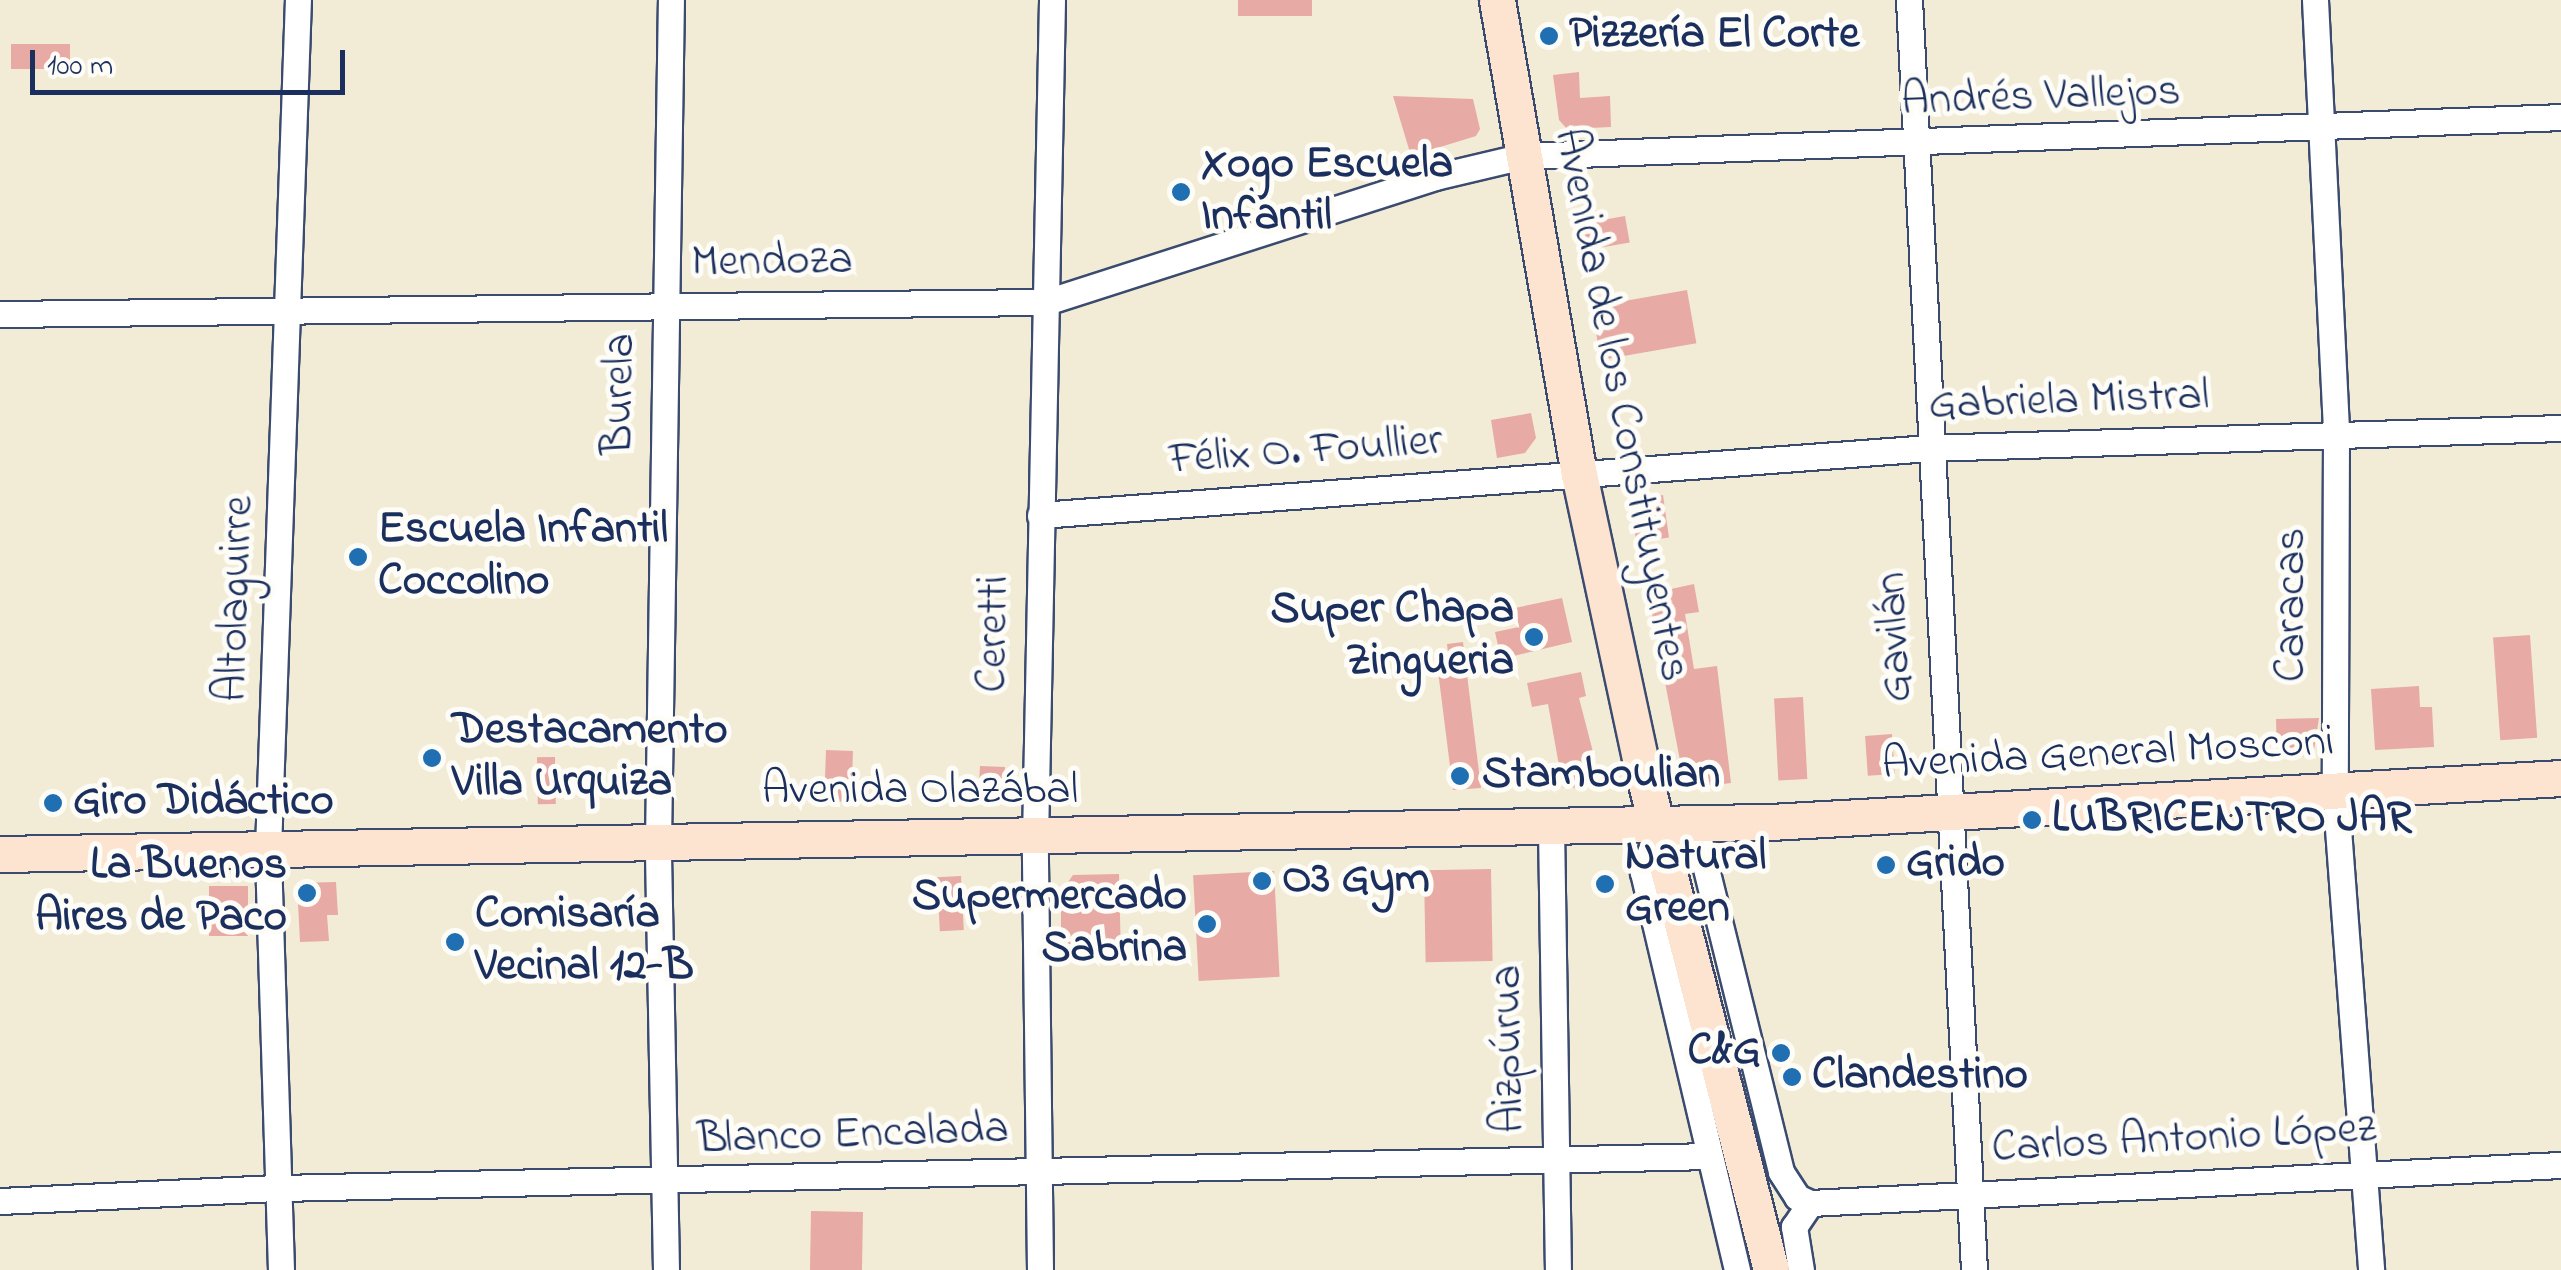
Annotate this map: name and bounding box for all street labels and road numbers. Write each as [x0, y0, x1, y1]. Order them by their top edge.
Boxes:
street label: Andrés Vallejos [1900, 66, 2182, 130]
street label: Avenida de los Constituyentes [1540, 124, 1700, 686]
street label: Mendoza [691, 235, 853, 291]
street label: Burela [593, 333, 649, 455]
street label: Gabriela Mistral [1928, 370, 2210, 434]
street label: Félix O. Foullier [1168, 416, 1444, 488]
street label: Altolaguirre [206, 495, 268, 703]
street label: Caracas [2266, 528, 2320, 682]
street label: Gavilán [1866, 570, 1926, 704]
street label: Ceretti [967, 575, 1023, 693]
street label: Avenida General Mosconi [1881, 716, 2335, 794]
street label: Avenida Olazábal [762, 765, 1078, 819]
street label: Aizpúrua [1482, 964, 1538, 1134]
street label: Carlos Antonio López [1990, 1103, 2378, 1177]
street label: Blanco Encalada [696, 1104, 1010, 1168]

